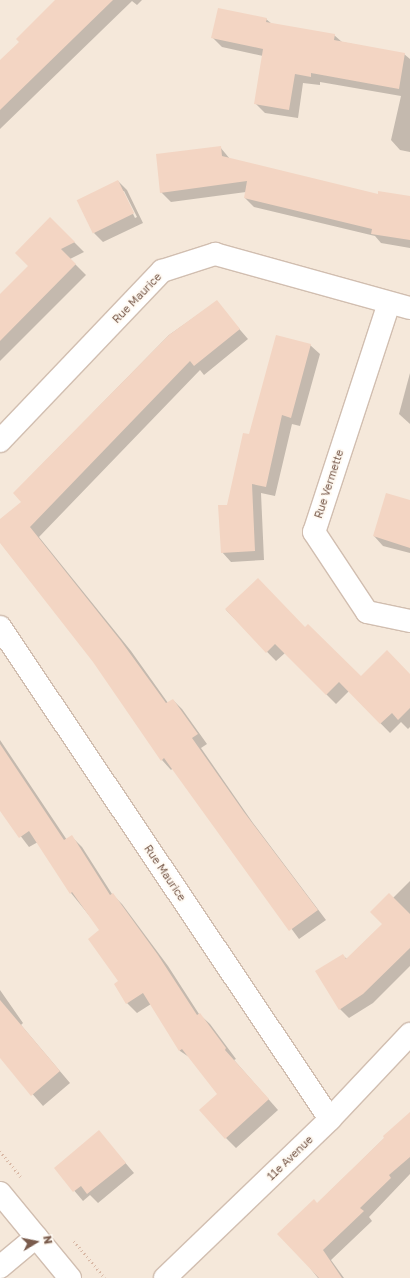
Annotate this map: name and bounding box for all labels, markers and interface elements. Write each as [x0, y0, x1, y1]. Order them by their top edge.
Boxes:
street label: Rue Maurice [110, 270, 164, 326]
street label: Rue Vermette [312, 448, 346, 520]
street label: Rue Maurice [141, 842, 189, 904]
street label: 11e Avenue [264, 1133, 316, 1183]
north arrow [16, 1222, 56, 1262]
text: N [41, 1235, 55, 1245]

